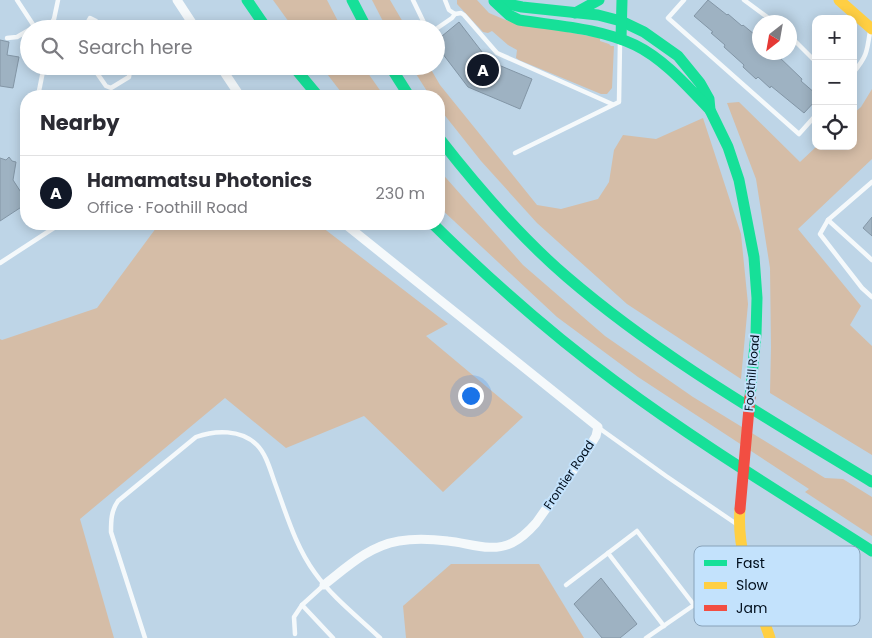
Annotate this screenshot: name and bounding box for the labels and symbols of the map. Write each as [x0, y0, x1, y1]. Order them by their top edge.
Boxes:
north arrow [752, 15, 797, 60]
pin: A [467, 51, 499, 89]
street label: Foothill Road [740, 334, 763, 412]
your location [458, 383, 484, 409]
street label: Frontier Road [539, 437, 598, 512]
legend [694, 546, 860, 626]
text: Fast [736, 553, 765, 573]
text: Slow [736, 575, 769, 595]
text: Jam [736, 598, 767, 618]

